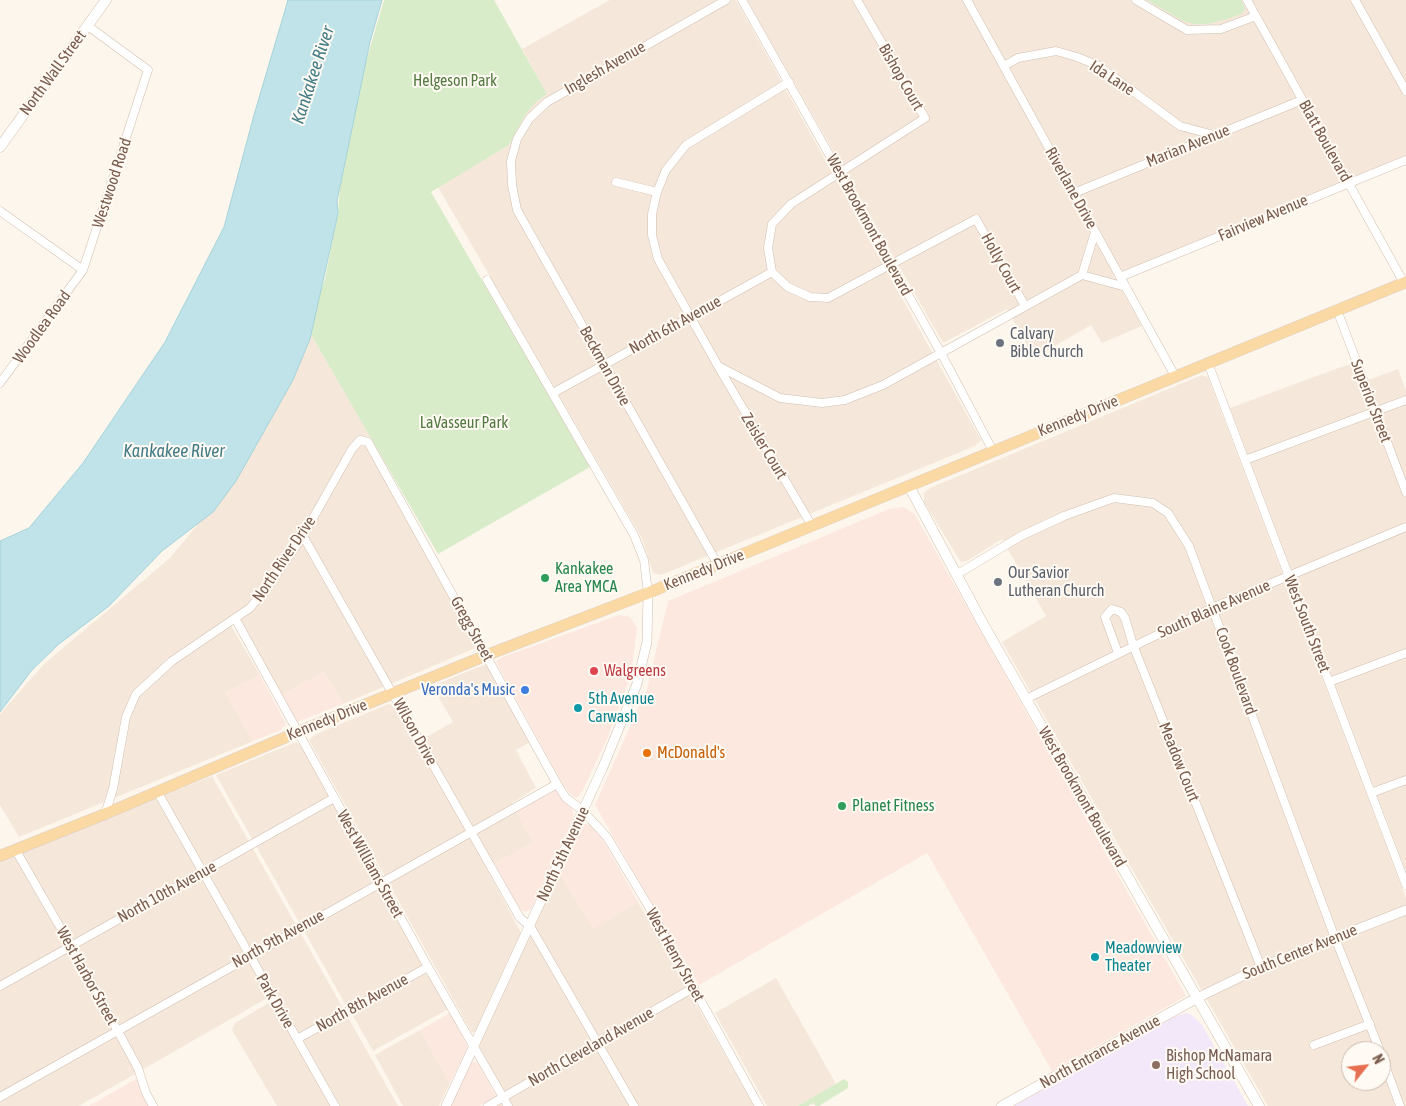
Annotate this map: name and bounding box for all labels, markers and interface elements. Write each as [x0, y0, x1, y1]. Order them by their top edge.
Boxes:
water label: Kankakee River [287, 23, 339, 127]
street label: North Wall Street [16, 27, 90, 119]
street label: Inglesh Avenue [561, 37, 649, 99]
street label: Bishop Court [874, 40, 928, 114]
street label: Ida Lane [1086, 56, 1138, 100]
park label: Helgeson Park [413, 71, 497, 91]
street label: Blatt Boulevard [1295, 97, 1355, 185]
street label: Marian Avenue [1143, 121, 1233, 171]
street label: Westwood Road [88, 136, 136, 230]
street label: Riverlane Drive [1041, 144, 1101, 232]
street label: West Brookmont Boulevard [822, 151, 916, 299]
street label: Fairview Avenue [1215, 191, 1311, 245]
street label: Holly Court [977, 230, 1025, 296]
street label: Woodlea Road [9, 287, 75, 367]
street label: North 6th Avenue [626, 292, 724, 358]
street label: Beckman Drive [575, 323, 635, 409]
place label: Calvary Bible Church [1010, 324, 1083, 362]
marker: Calvary Bible Church [994, 337, 1006, 349]
street label: Superior Street [1346, 357, 1396, 445]
street label: Kennedy Drive [1035, 391, 1121, 441]
street label: Zeisler Court [737, 409, 791, 483]
park label: LaVasseur Park [420, 413, 508, 433]
water label: Kankakee River [123, 440, 225, 462]
street label: North River Drive [248, 512, 320, 606]
street label: Kennedy Drive [661, 545, 747, 595]
place label: Kankakee Area YMCA [555, 559, 617, 597]
place label: Our Savior Lutheran Church [1008, 563, 1104, 601]
marker: Kankakee Area YMCA [539, 572, 551, 584]
street label: West South Street [1280, 573, 1334, 675]
marker: Our Savior Lutheran Church [992, 576, 1004, 588]
street label: South Blaine Avenue [1155, 576, 1273, 642]
street label: Gregg Street [446, 593, 498, 665]
street label: Cook Boulevard [1211, 625, 1261, 717]
place label: Walgreens [604, 661, 666, 681]
marker: Walgreens [588, 665, 600, 677]
place label: Veronda's Music [421, 680, 515, 700]
marker: Veronda's Music [519, 684, 531, 696]
place label: 5th Avenue Carwash [588, 689, 654, 727]
street label: Kennedy Drive [284, 695, 370, 745]
street label: Wilson Drive [389, 695, 441, 769]
marker: 5th Avenue Carwash [572, 702, 584, 714]
street label: Meadow Court [1154, 720, 1204, 804]
street label: West Brookmont Boulevard [1034, 723, 1130, 871]
place label: McDonald's [657, 743, 725, 763]
marker: McDonald's [641, 747, 653, 759]
place label: Planet Fitness [852, 796, 934, 816]
marker: Planet Fitness [836, 800, 848, 812]
street label: North 5th Avenue [533, 804, 593, 904]
street label: West Williams Street [332, 807, 408, 921]
street label: North 10th Avenue [114, 857, 220, 927]
street label: West Henry Street [641, 905, 709, 1005]
street label: North 9th Avenue [229, 906, 327, 972]
street label: South Center Avenue [1240, 920, 1360, 984]
street label: West Harbor Street [52, 924, 122, 1028]
place label: Meadowview Theater [1105, 938, 1182, 976]
marker: Meadowview Theater [1089, 951, 1101, 963]
street label: Park Drive [252, 970, 298, 1032]
street label: North 8th Avenue [313, 970, 411, 1036]
street label: North Cleveland Avenue [525, 1003, 657, 1091]
street label: North Entrance Avenue [1037, 1011, 1163, 1093]
north arrow [1341, 1041, 1391, 1091]
place label: Bishop McNamara High School [1166, 1046, 1272, 1084]
text: N [1369, 1052, 1387, 1067]
marker: Bishop McNamara High School [1150, 1059, 1162, 1071]

